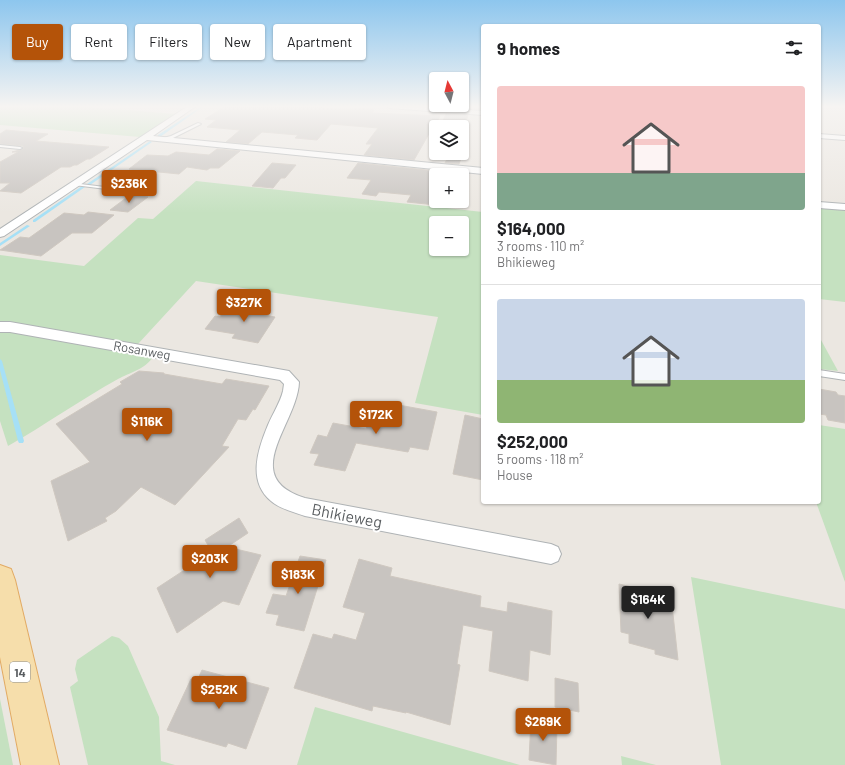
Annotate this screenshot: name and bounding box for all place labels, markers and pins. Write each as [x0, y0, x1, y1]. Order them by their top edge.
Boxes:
pin: $236K [101, 170, 157, 204]
pin: $327K [216, 289, 272, 323]
pin: $172K [348, 401, 404, 435]
pin: $116K [119, 408, 175, 442]
pin: $203K [182, 545, 238, 579]
pin: $183K [270, 561, 326, 595]
pin: $164K [620, 586, 676, 620]
pin: $252K [191, 676, 247, 710]
pin: $269K [515, 708, 571, 742]

